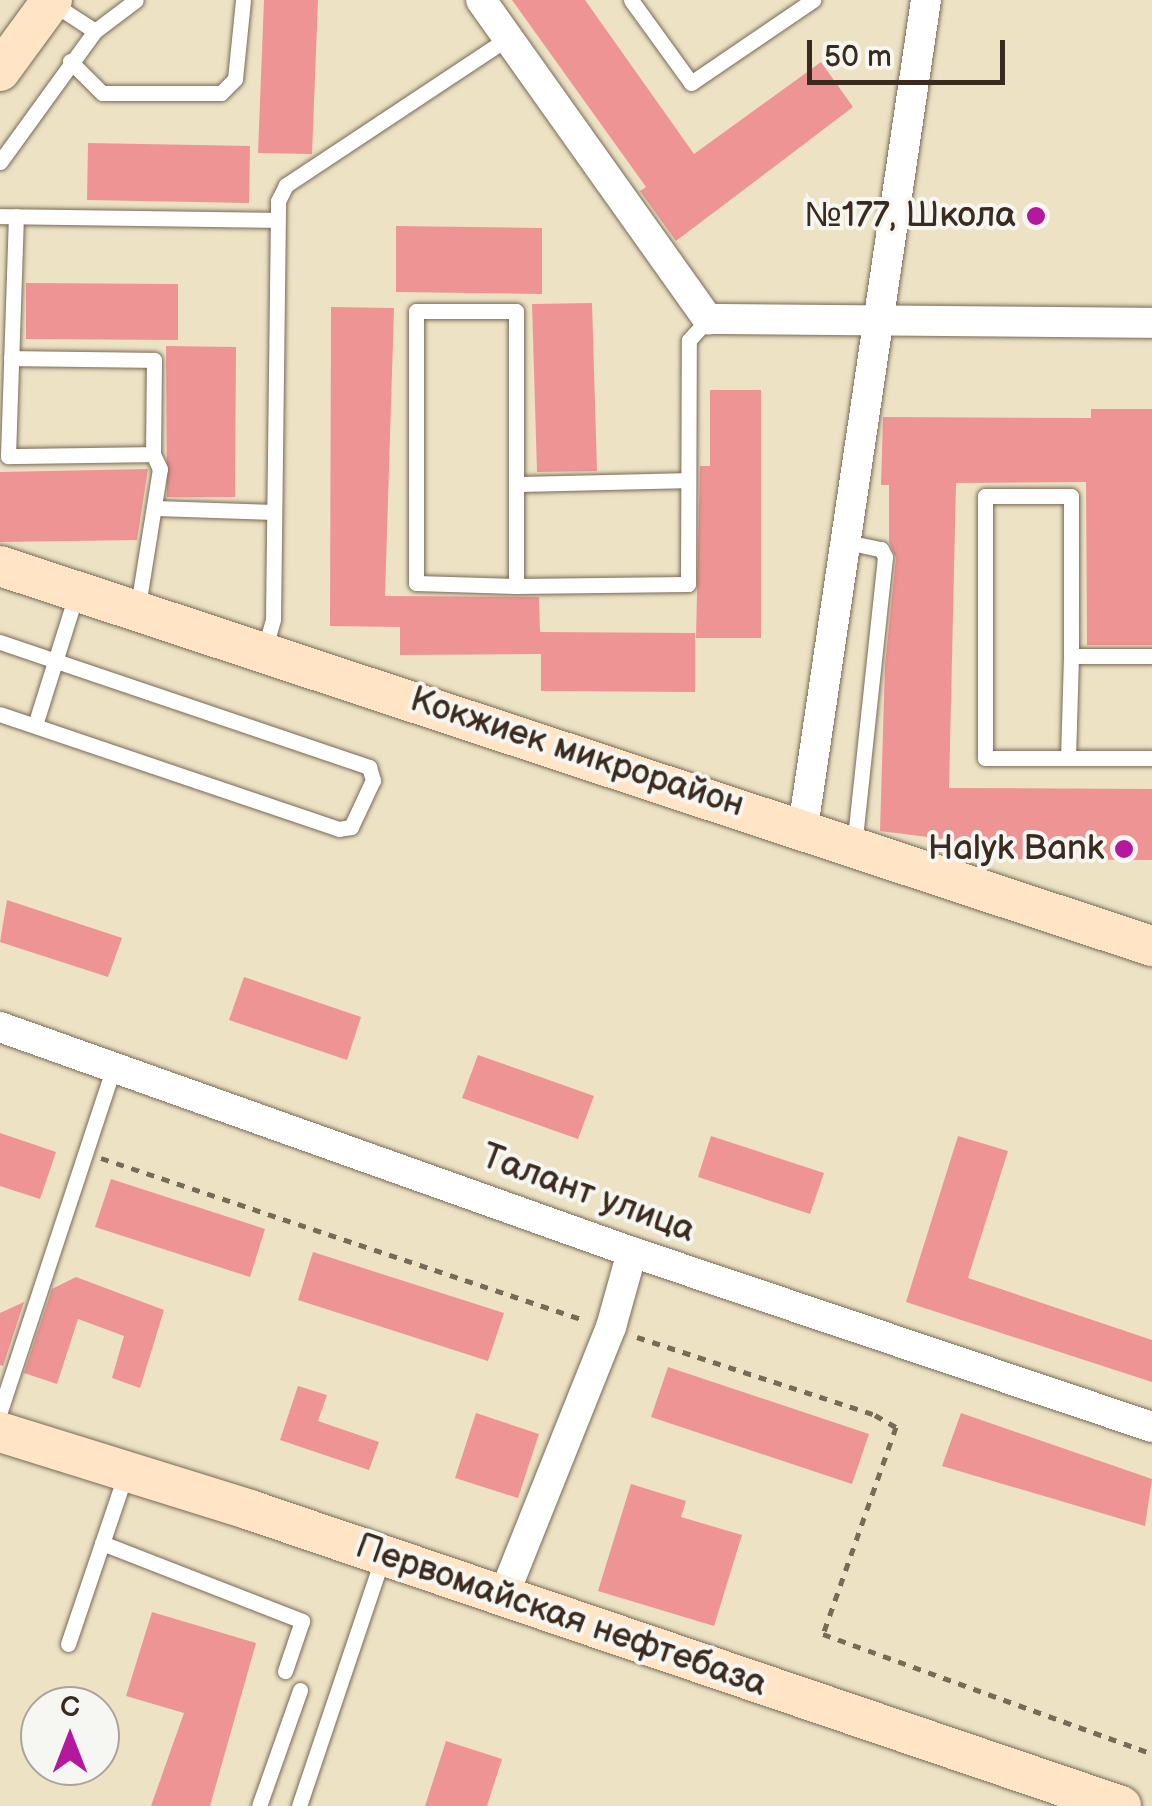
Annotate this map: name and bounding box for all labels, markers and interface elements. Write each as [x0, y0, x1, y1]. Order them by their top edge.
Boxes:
scale bar [812, 20, 1010, 82]
text: 50 m [824, 39, 892, 75]
place label: №177, Школа [804, 195, 1016, 237]
marker: №177, Школа [1025, 205, 1047, 227]
street label: Кокжиек микрорайон [405, 679, 749, 827]
place label: Halyk Bank [928, 828, 1104, 870]
marker: Halyk Bank [1113, 838, 1135, 860]
street label: Талант улица [476, 1136, 700, 1252]
street label: Первомайская нефтебаза [350, 1526, 772, 1706]
north arrow [20, 1686, 120, 1786]
text: С [60, 1691, 80, 1724]

